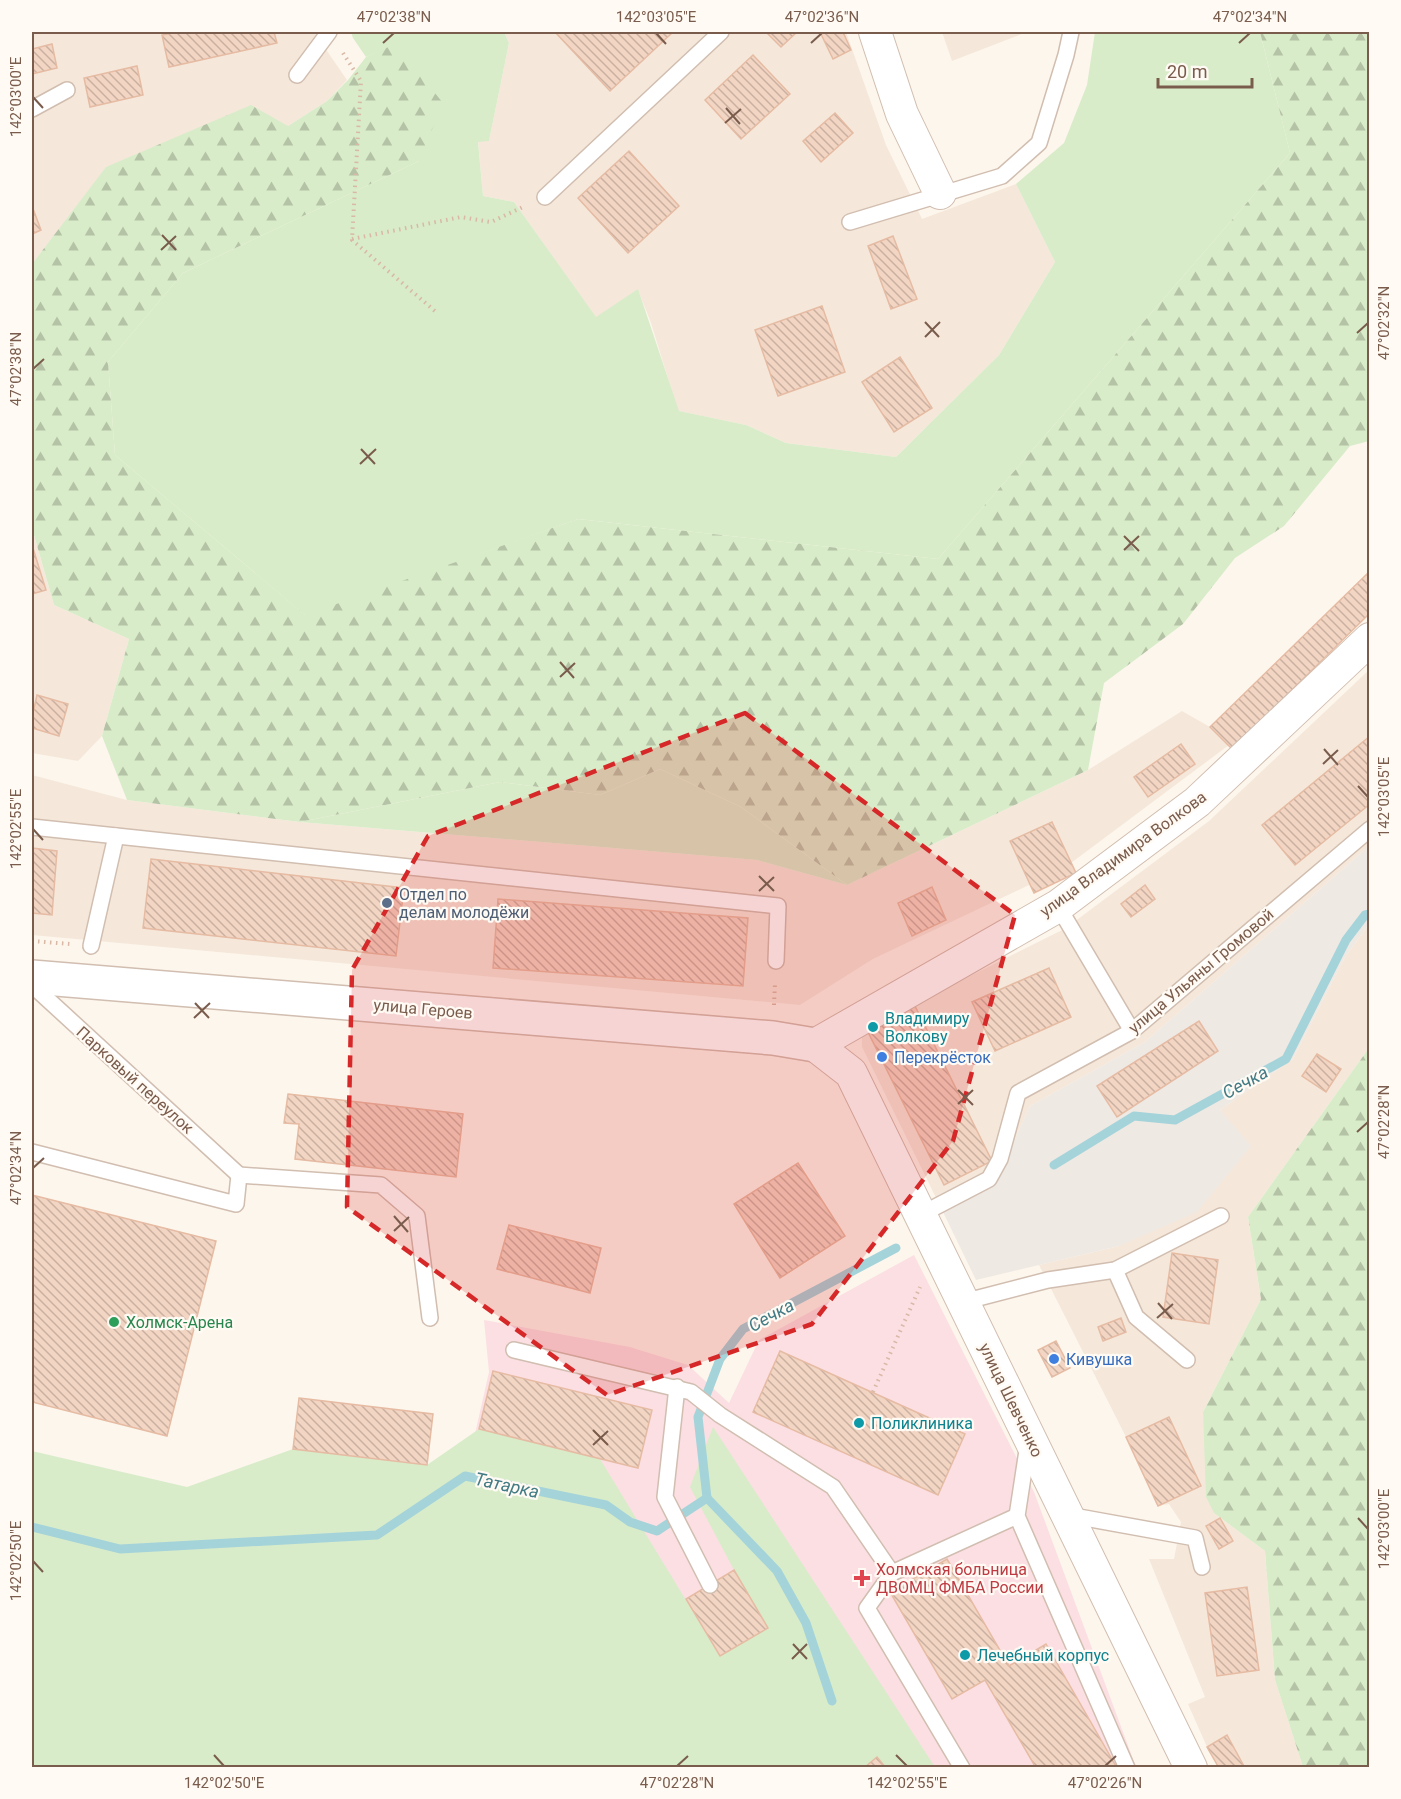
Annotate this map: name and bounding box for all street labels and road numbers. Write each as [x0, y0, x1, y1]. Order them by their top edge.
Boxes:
street label: улица Владимира Волкова [1036, 787, 1210, 921]
street label: улица Ульяны Громовой [1125, 905, 1277, 1037]
street label: улица Героев [373, 995, 473, 1023]
street label: Парковый переулок [73, 1022, 198, 1138]
street label: улица Шевченко [975, 1340, 1047, 1460]

